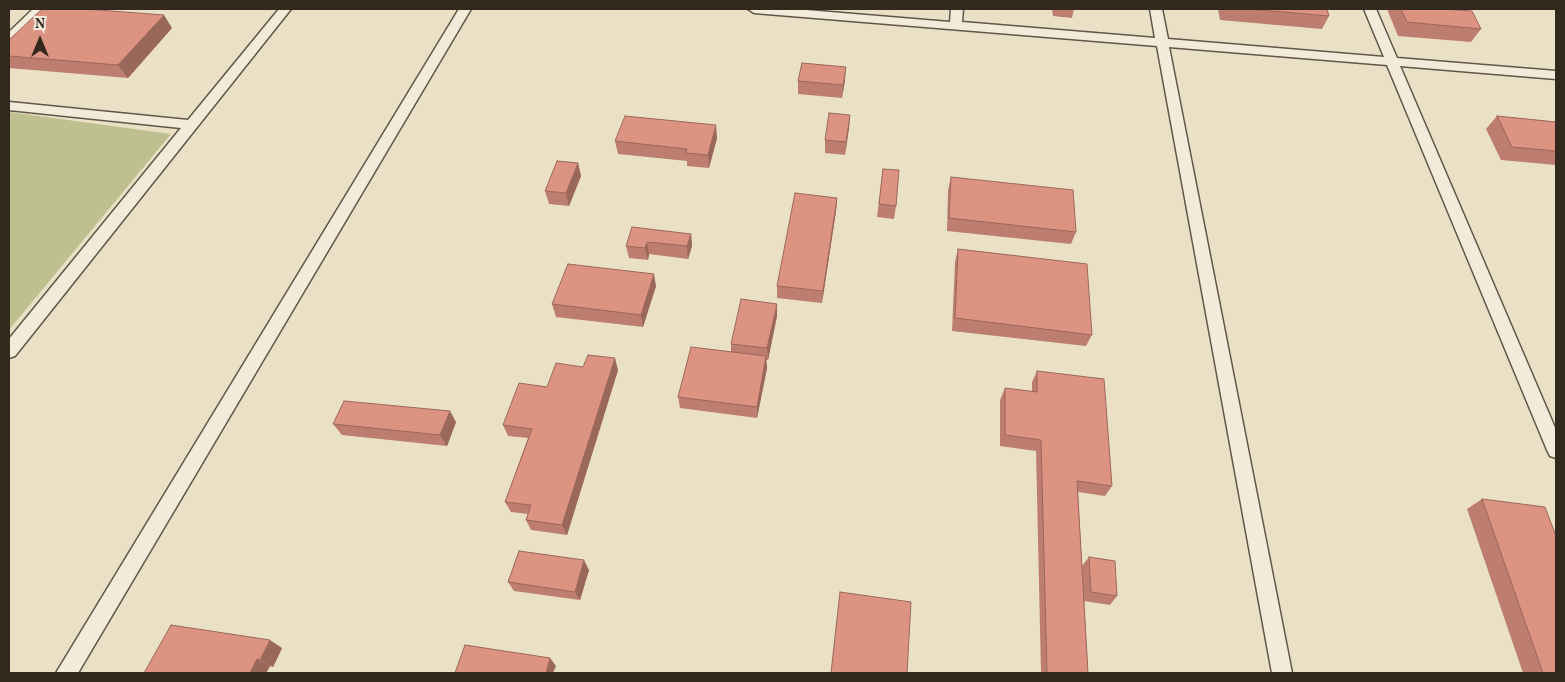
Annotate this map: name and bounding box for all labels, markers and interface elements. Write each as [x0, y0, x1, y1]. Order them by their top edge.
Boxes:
north arrow [15, 15, 65, 65]
text: N [35, 15, 45, 34]

